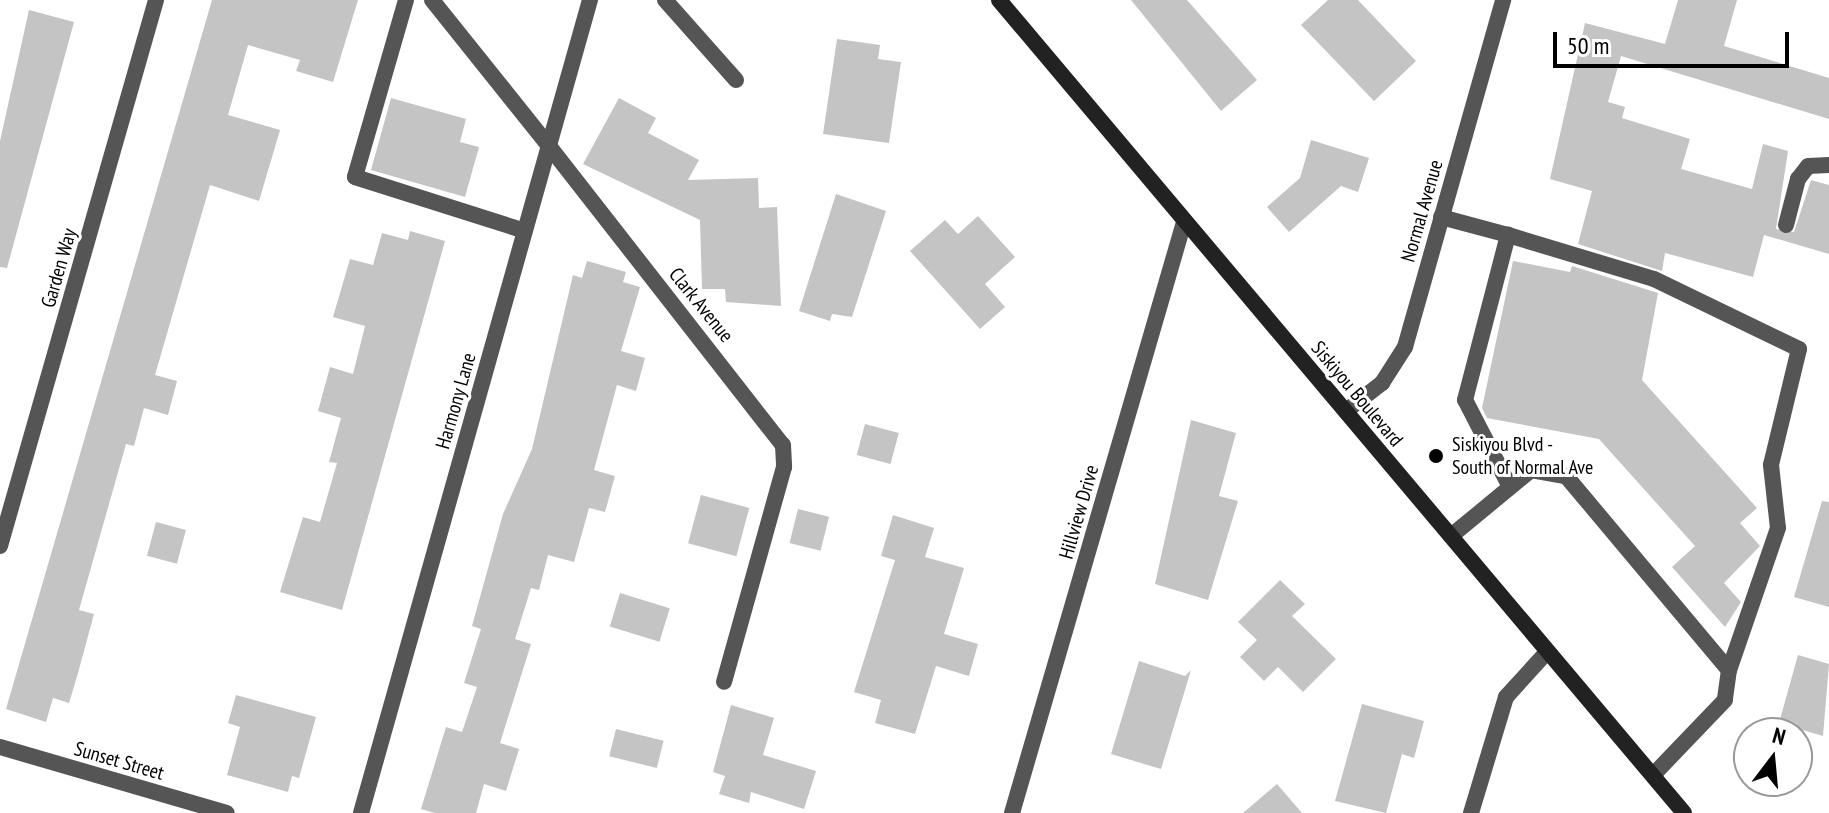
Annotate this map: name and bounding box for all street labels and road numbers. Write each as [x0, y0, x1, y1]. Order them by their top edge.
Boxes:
street label: Normal Avenue [1396, 157, 1448, 265]
street label: Garden Way [36, 226, 82, 310]
street label: Clark Avenue [663, 263, 739, 347]
street label: Siskiyou Boulevard [1306, 336, 1408, 452]
street label: Harmony Lane [431, 350, 481, 452]
street label: Hillview Drive [1054, 462, 1104, 562]
street label: Sunset Street [71, 737, 167, 785]

